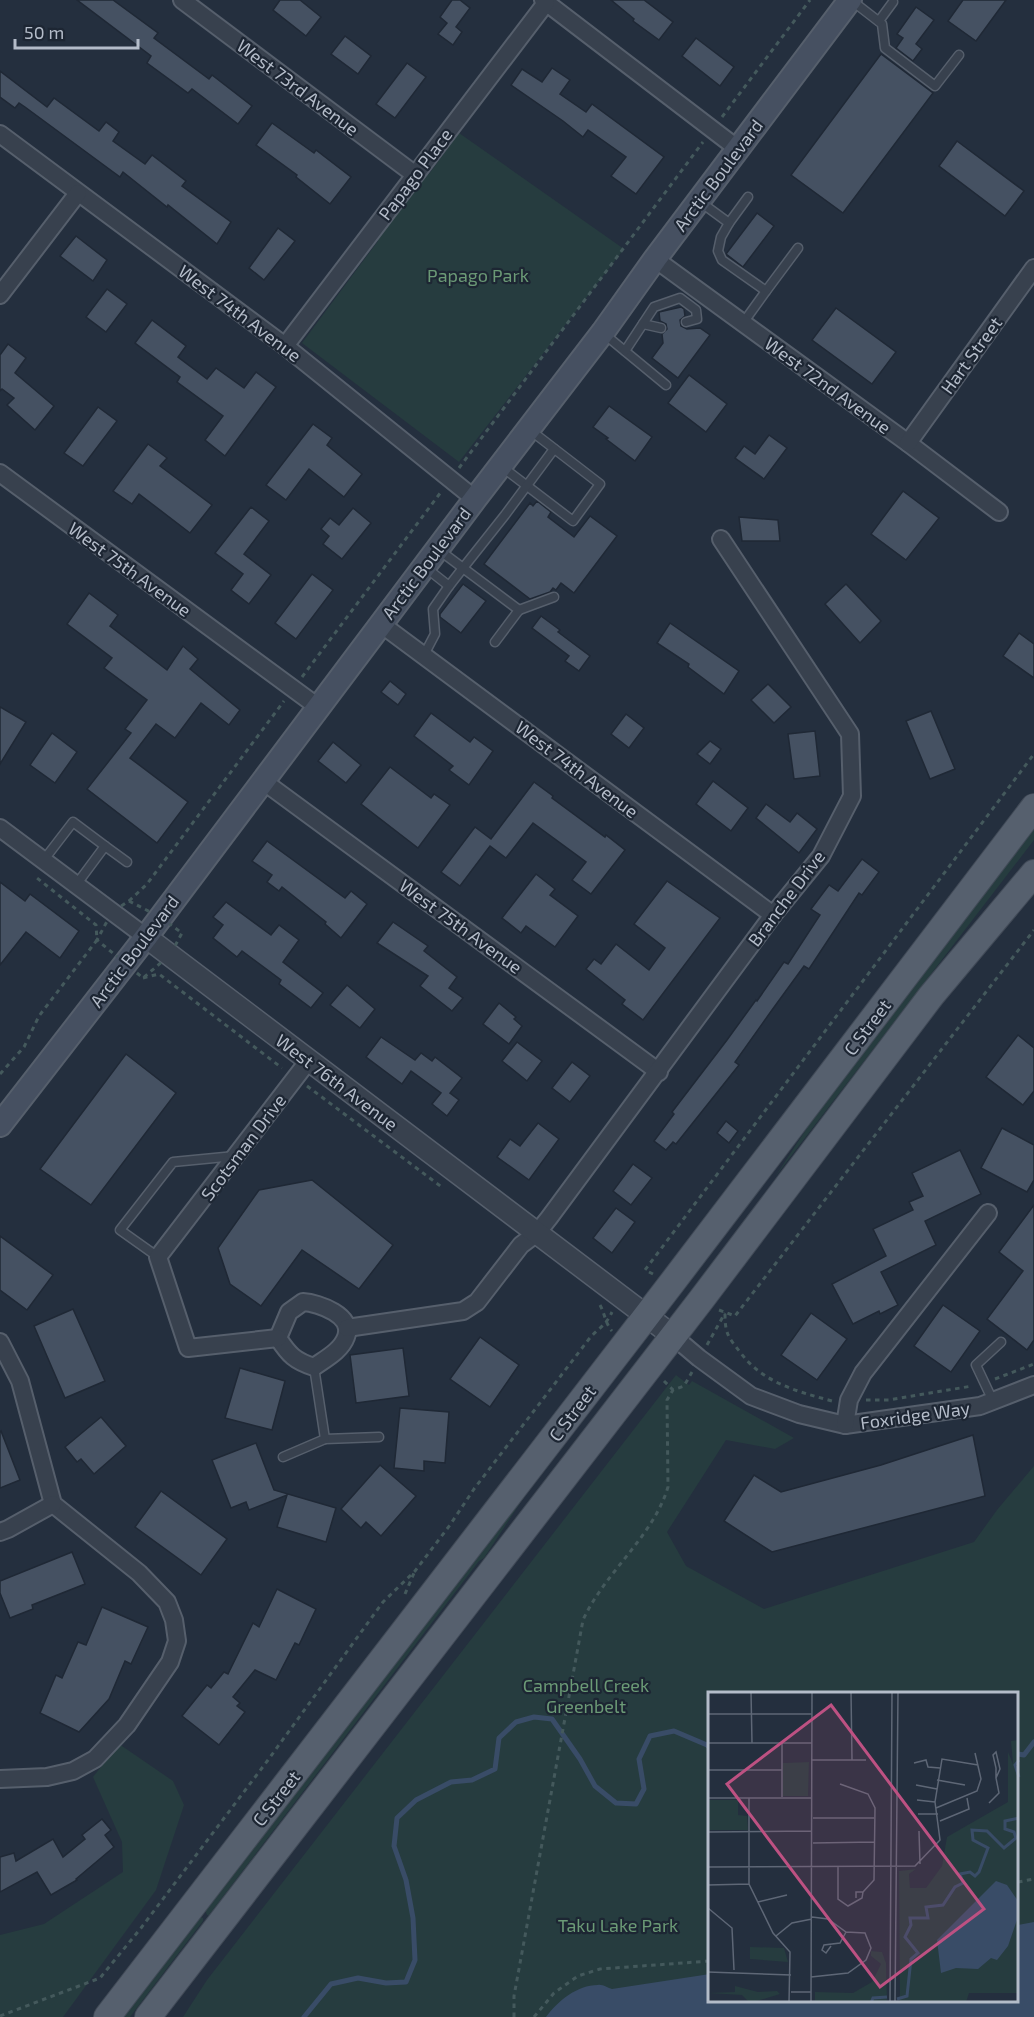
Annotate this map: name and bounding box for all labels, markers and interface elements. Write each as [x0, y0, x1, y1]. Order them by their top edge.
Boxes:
scale bar [15, 12, 138, 50]
text: 50 m [24, 21, 64, 43]
street label: West 73rd Avenue [233, 34, 363, 140]
street label: Arctic Boulevard [669, 115, 767, 235]
street label: Papago Place [373, 124, 457, 224]
street label: West 74th Avenue [174, 260, 306, 366]
park label: Papago Park [427, 264, 529, 286]
street label: Hart Street [936, 312, 1006, 398]
street label: West 72nd Avenue [761, 332, 895, 438]
street label: Arctic Boulevard [377, 503, 475, 623]
street label: West 75th Avenue [64, 517, 196, 621]
street label: West 74th Avenue [511, 716, 643, 822]
street label: Branche Drive [743, 846, 829, 950]
street label: West 75th Avenue [395, 874, 527, 978]
street label: Arctic Boulevard [85, 891, 183, 1011]
street label: C Street [839, 995, 895, 1059]
street label: West 76th Avenue [272, 1029, 402, 1135]
street label: Scotsman Drive [196, 1089, 290, 1205]
street label: C Street [544, 1381, 600, 1445]
street label: Foxridge Way [859, 1396, 972, 1434]
park label: Campbell Creek Greenbelt [523, 1674, 649, 1717]
inset map [708, 1692, 1019, 2002]
street label: C Street [248, 1766, 305, 1830]
park label: Taku Lake Park [558, 1914, 678, 1936]

